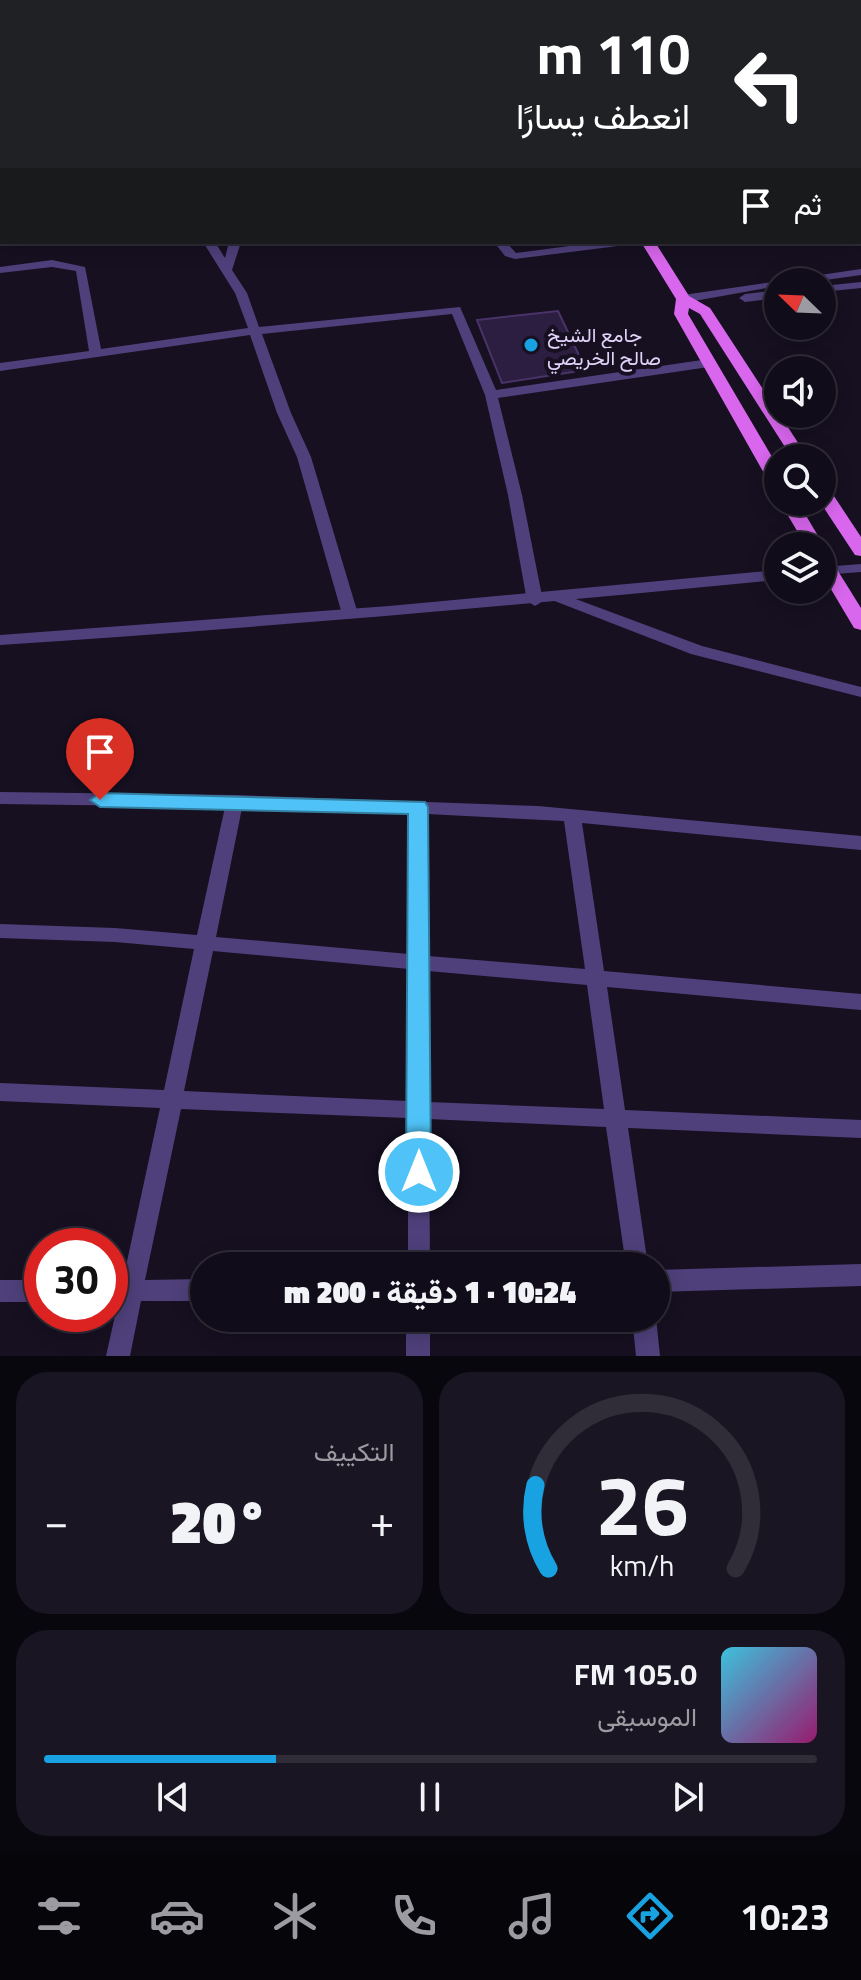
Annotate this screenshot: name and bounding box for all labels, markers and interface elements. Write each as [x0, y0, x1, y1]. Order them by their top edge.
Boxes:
text: 110 m [537, 11, 690, 96]
icon: left [718, 32, 822, 136]
text: انعطف يسارًا [516, 88, 690, 143]
text: ثم [794, 181, 822, 227]
icon: arrive [734, 184, 778, 228]
north arrow [764, 268, 836, 340]
map controls [764, 268, 836, 604]
place label: جامع الشيخ صالح الخريصي [547, 319, 661, 375]
marker: جامع الشيخ صالح الخريصي [522, 336, 540, 354]
button: sound [764, 356, 836, 428]
button: search [764, 444, 836, 516]
button: layers [764, 532, 836, 604]
pin [66, 718, 134, 800]
icon: arrive [78, 730, 122, 774]
position arrow [377, 1130, 461, 1214]
speed limit sign: 30 [24, 1228, 128, 1332]
text: 10:24 · 1 دقيقة · 200 m [284, 1269, 576, 1315]
text: التكييف [314, 1432, 395, 1471]
text: 26 [595, 1441, 688, 1567]
text: 20° [170, 1475, 269, 1566]
text: − [44, 1487, 69, 1554]
text: + [370, 1487, 395, 1554]
text: km/h [609, 1544, 674, 1587]
text: 105.0 FM [574, 1651, 697, 1697]
text: الموسيقى [597, 1697, 697, 1736]
icon: previous [151, 1775, 195, 1819]
icon: pause [408, 1775, 452, 1819]
icon: next [666, 1775, 710, 1819]
icon: filters [31, 1888, 87, 1944]
icon: car [149, 1888, 205, 1944]
icon: climate [267, 1888, 323, 1944]
icon: phone [386, 1888, 442, 1944]
icon: music [504, 1888, 560, 1944]
icon: directions [622, 1888, 678, 1944]
text: 10:23 [740, 1889, 830, 1944]

